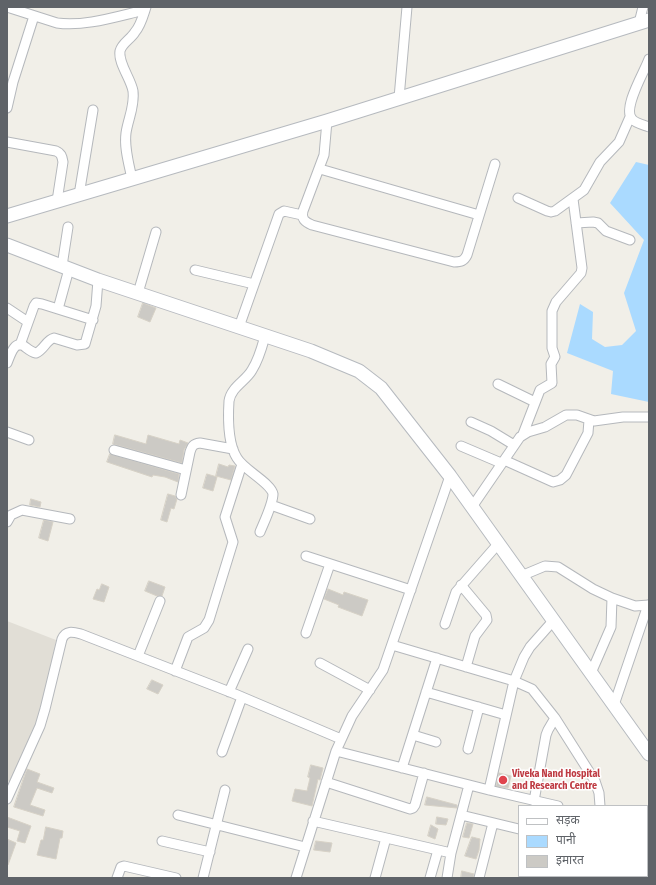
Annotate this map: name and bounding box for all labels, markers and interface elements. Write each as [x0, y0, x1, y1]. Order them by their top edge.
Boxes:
place label: Viveka Nand Hospital and Research Centre [512, 768, 600, 792]
marker: Viveka Nand Hospital and Research Centre [497, 774, 509, 786]
legend [518, 805, 648, 877]
text: सड़क [556, 813, 580, 827]
text: पानी [556, 833, 576, 847]
text: इमारत [556, 853, 584, 867]

